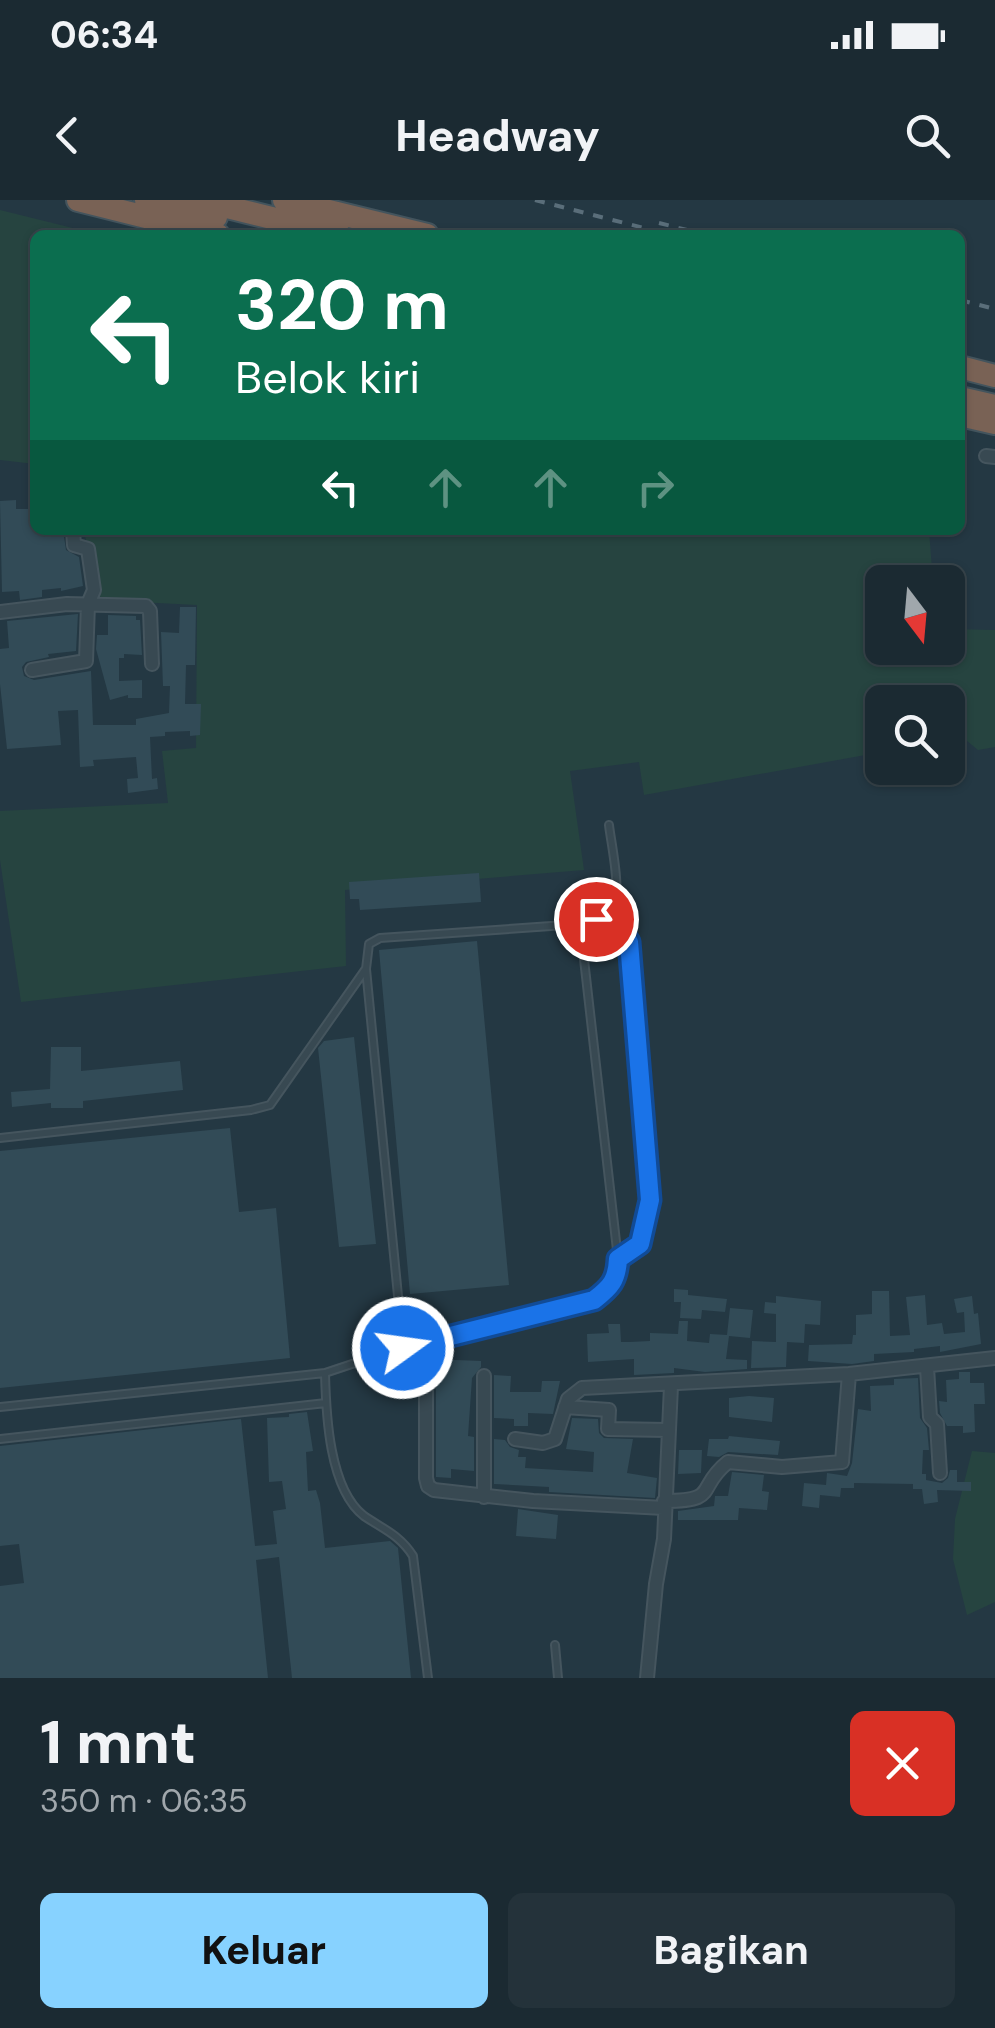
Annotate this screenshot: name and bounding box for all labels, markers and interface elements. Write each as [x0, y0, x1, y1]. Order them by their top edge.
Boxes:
text: 06:34 [50, 10, 158, 60]
text: Headway [395, 106, 600, 165]
icon: back [40, 108, 95, 163]
icon: search [900, 108, 955, 163]
text: 320 m [235, 260, 449, 351]
icon: left [70, 270, 200, 400]
text: Belok kiri [235, 348, 420, 407]
icon: left [313, 460, 368, 515]
icon: ahead [418, 460, 473, 515]
icon: ahead [523, 460, 578, 515]
icon: right [628, 460, 683, 515]
north arrow [865, 565, 965, 665]
map controls [865, 565, 965, 785]
button: search [865, 685, 965, 785]
pin [554, 877, 639, 962]
icon: arrive [569, 892, 624, 947]
position arrow [351, 1296, 455, 1400]
text: 1 mnt [40, 1703, 196, 1782]
button: close [850, 1711, 955, 1816]
text: 350 m · 06:35 [40, 1780, 248, 1822]
button: Keluar [40, 1893, 488, 2008]
button: Bagikan [508, 1893, 955, 2008]

